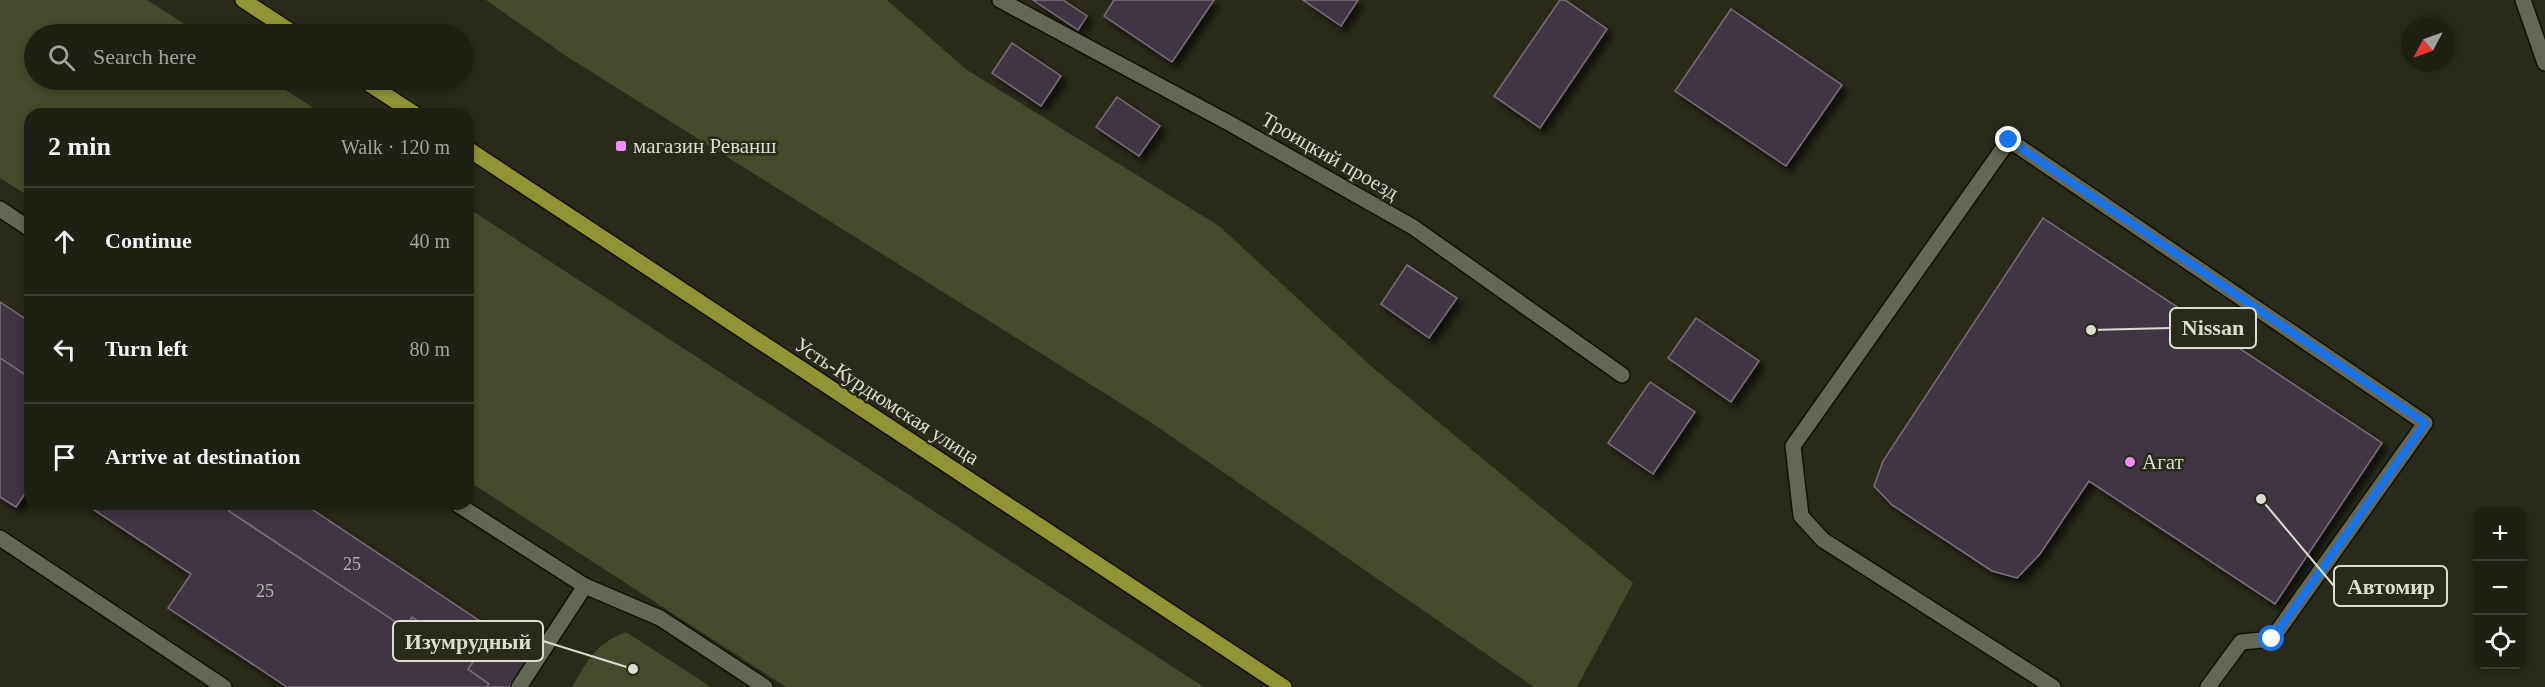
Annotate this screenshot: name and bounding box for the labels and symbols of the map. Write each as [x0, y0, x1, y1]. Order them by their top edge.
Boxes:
north arrow [2401, 18, 2455, 72]
street label: Троицкий проезд [1257, 107, 1403, 205]
route end [1995, 126, 2021, 152]
place label: магазин Реванш [633, 134, 777, 158]
marker: магазин Реванш [614, 139, 628, 153]
callout: Nissan [2170, 308, 2256, 348]
text: Nissan [2182, 315, 2244, 340]
street label: Усть-Курдюмская улица [790, 332, 984, 470]
place label: Агат [2142, 450, 2184, 474]
marker: Агат [2123, 455, 2137, 469]
house number: 25 [343, 554, 361, 574]
callout: Автомир [2334, 566, 2447, 606]
text: Автомир [2347, 574, 2435, 599]
house number: 25 [256, 581, 274, 601]
callout: Изумрудный [393, 621, 543, 661]
route start [2258, 625, 2284, 651]
text: Изумрудный [405, 629, 532, 654]

